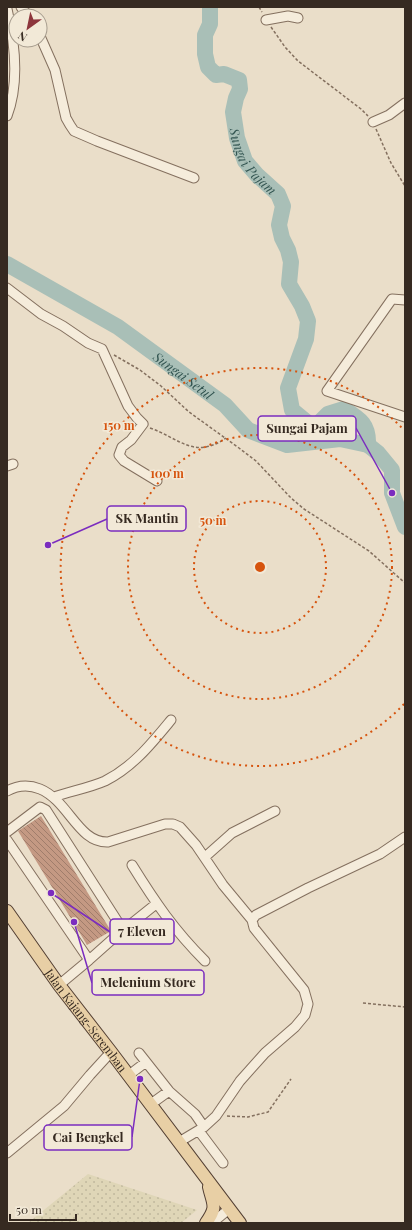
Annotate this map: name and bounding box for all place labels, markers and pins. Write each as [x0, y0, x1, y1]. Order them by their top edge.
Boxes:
callout: Sungai Pajam [258, 416, 356, 441]
callout: SK Mantin [107, 506, 186, 531]
centre of rings [253, 560, 267, 574]
callout: 7 Eleven [110, 919, 174, 944]
callout: Melenium Store [92, 970, 204, 995]
callout: Cai Bengkel [44, 1125, 132, 1150]

